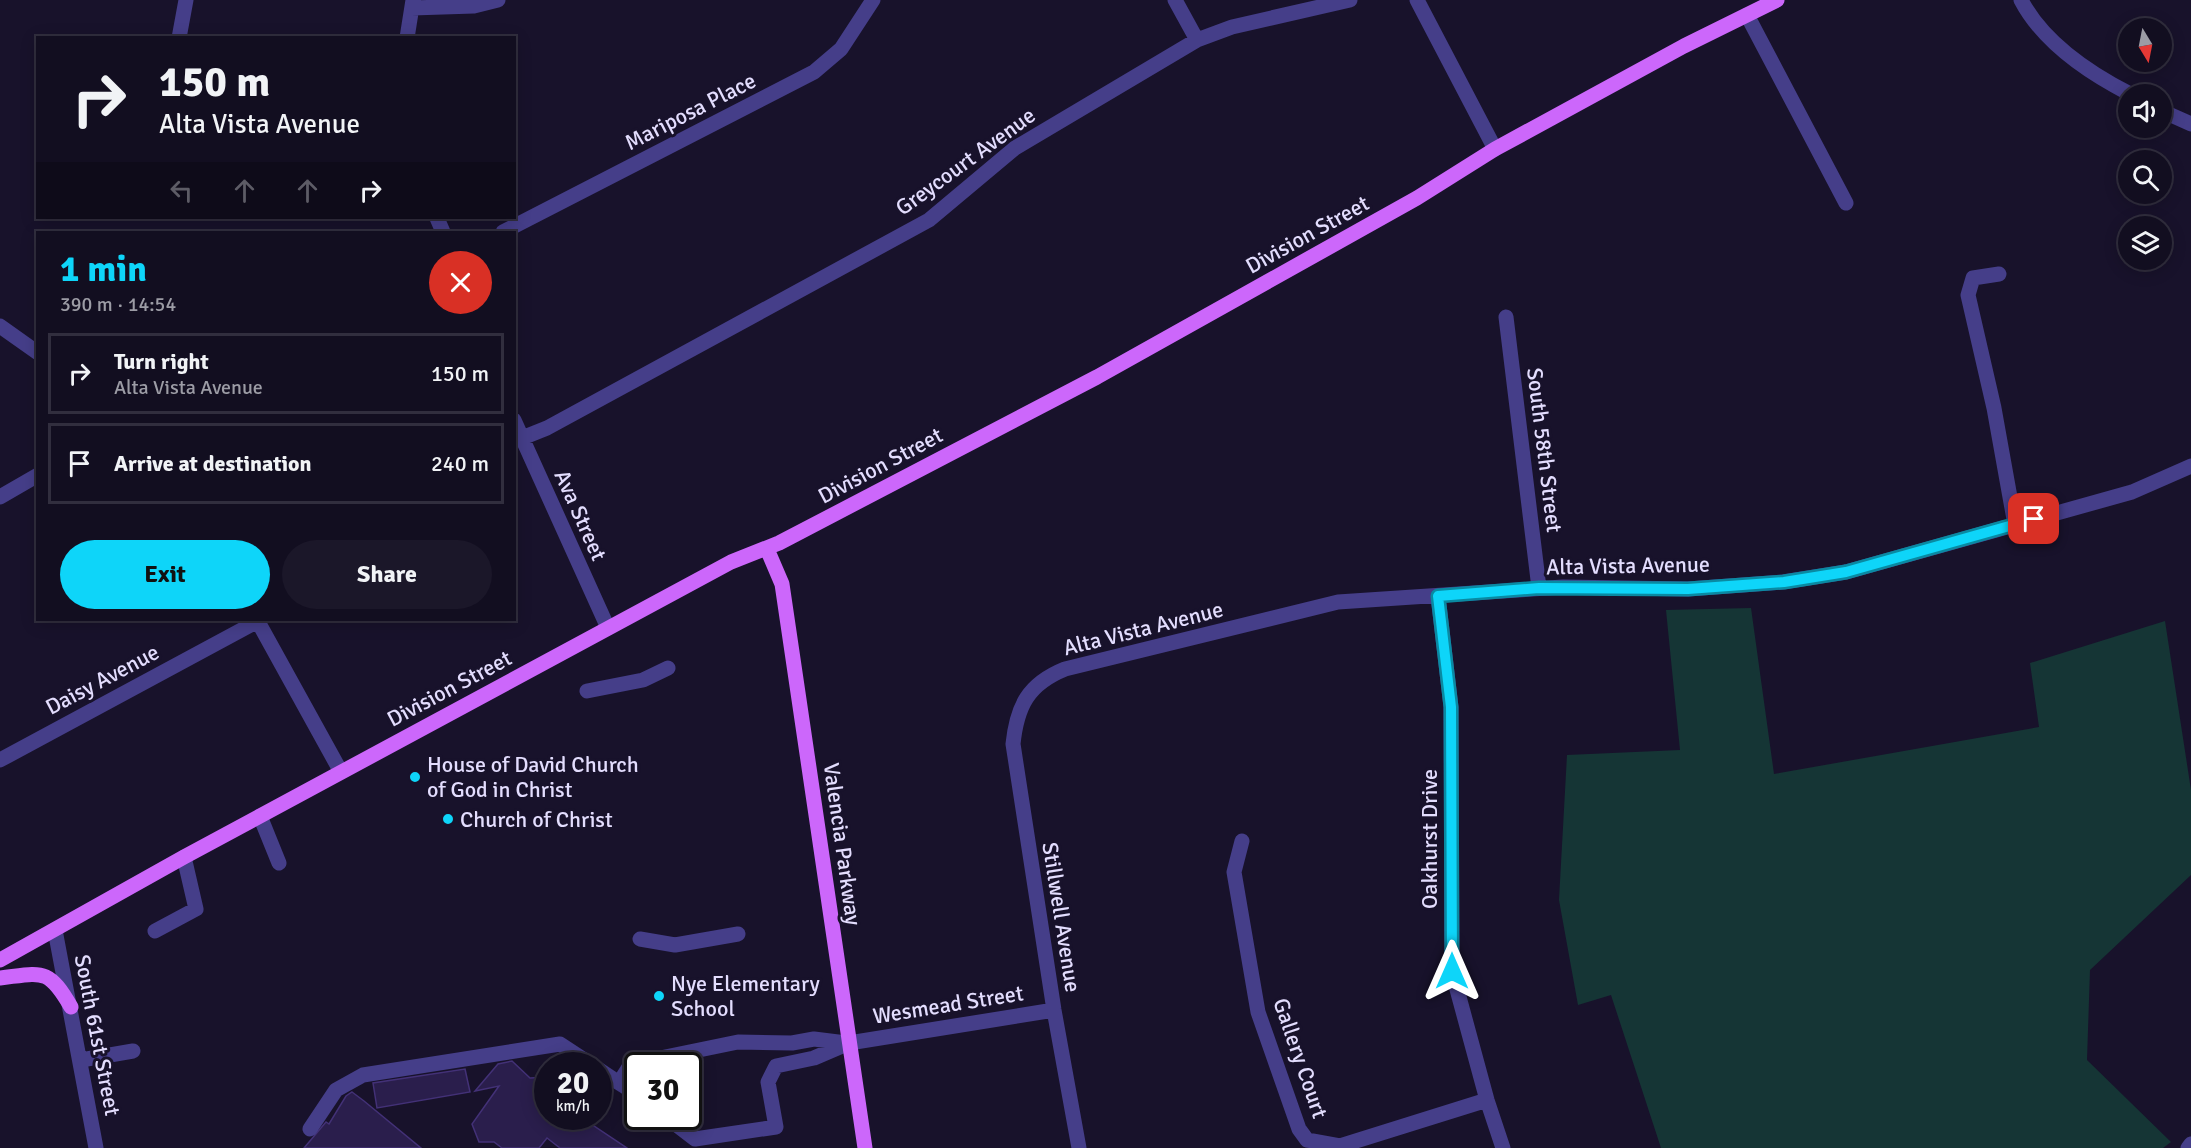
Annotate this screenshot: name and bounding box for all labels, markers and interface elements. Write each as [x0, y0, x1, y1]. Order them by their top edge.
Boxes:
north arrow [2118, 18, 2172, 72]
map controls [2118, 18, 2172, 270]
text: 150 m [159, 57, 270, 108]
icon: right [60, 60, 138, 138]
street label: Mariposa Place [620, 67, 760, 156]
button: sound [2118, 84, 2172, 138]
street label: Greycourt Avenue [890, 102, 1040, 221]
text: Alta Vista Avenue [159, 108, 360, 141]
button: search [2118, 150, 2172, 204]
icon: left [165, 174, 198, 207]
icon: ahead [228, 174, 261, 207]
icon: ahead [291, 174, 324, 207]
icon: right [354, 174, 387, 207]
street label: Division Street [1241, 189, 1374, 279]
button: layers [2118, 216, 2172, 270]
text: 1 min [60, 247, 147, 292]
button: close [429, 251, 492, 314]
text: 390 m · 14:54 [60, 292, 176, 317]
text: Turn right [114, 348, 209, 375]
icon: right [63, 357, 96, 390]
text: 150 m [431, 360, 489, 387]
street label: South 58th Street [1521, 366, 1568, 534]
text: Alta Vista Avenue [114, 375, 263, 400]
street label: Division Street [813, 421, 947, 510]
icon: arrive [63, 447, 96, 480]
text: Arrive at destination [114, 450, 311, 477]
text: 240 m [431, 450, 489, 477]
street label: Ava Street [549, 466, 613, 565]
pin [2008, 493, 2059, 544]
icon: arrive [2017, 502, 2050, 535]
button: Exit [60, 540, 270, 609]
button: Share [282, 540, 492, 609]
street label: Alta Vista Avenue [1546, 551, 1710, 580]
street label: Alta Vista Avenue [1060, 596, 1226, 661]
street label: Daisy Avenue [41, 638, 164, 721]
street label: Division Street [382, 644, 516, 733]
place label: House of David Church of God in Christ [427, 751, 639, 803]
street label: Valencia Parkway [818, 761, 867, 928]
street label: Oakhurst Drive [1416, 769, 1443, 909]
marker: House of David Church of God in Christ [408, 770, 422, 784]
place label: Church of Christ [460, 806, 613, 833]
marker: Church of Christ [441, 812, 455, 826]
street label: Stillwell Avenue [1036, 840, 1087, 994]
position arrow [1420, 939, 1484, 1003]
street label: South 61st Street [69, 952, 126, 1118]
place label: Nye Elementary School [671, 970, 821, 1022]
street label: Wesmead Street [871, 979, 1026, 1030]
marker: Nye Elementary School [652, 989, 666, 1003]
street label: Gallery Court [1267, 994, 1334, 1122]
speed limit sign: 30 [624, 1052, 702, 1130]
text: 20 [557, 1065, 589, 1102]
text: km/h [556, 1097, 590, 1115]

